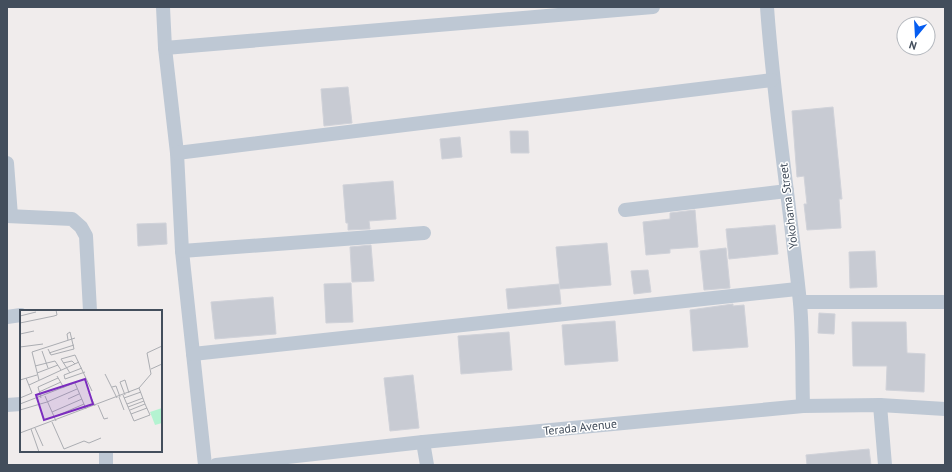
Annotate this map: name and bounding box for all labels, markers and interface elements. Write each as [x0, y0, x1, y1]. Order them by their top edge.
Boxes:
north arrow [896, 16, 936, 56]
text: N [907, 38, 919, 53]
street label: Yokohama Street [775, 162, 801, 250]
inset map [20, 310, 162, 452]
street label: Terada Avenue [542, 416, 618, 438]

